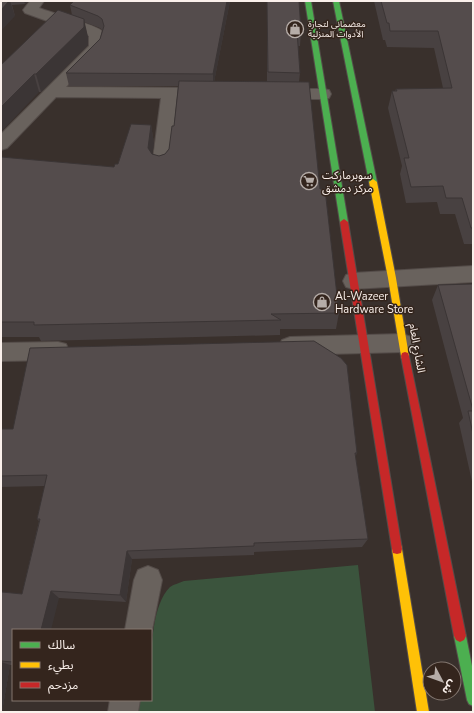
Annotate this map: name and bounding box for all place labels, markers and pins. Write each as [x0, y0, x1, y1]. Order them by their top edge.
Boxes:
place label: معضماني لتجارة الأدوات المنزلية [308, 18, 366, 40]
shop icon: معضماني لتجارة الأدوات المنزلية [285, 19, 305, 39]
place label: سوبرماركت مركز دمشق [322, 168, 373, 196]
supermarket icon: سوبرماركت مركز دمشق [299, 171, 319, 191]
place label: Al-Wazeer Hardware Store [335, 289, 414, 317]
shop icon: Al-Wazeer Hardware Store [312, 292, 332, 312]

